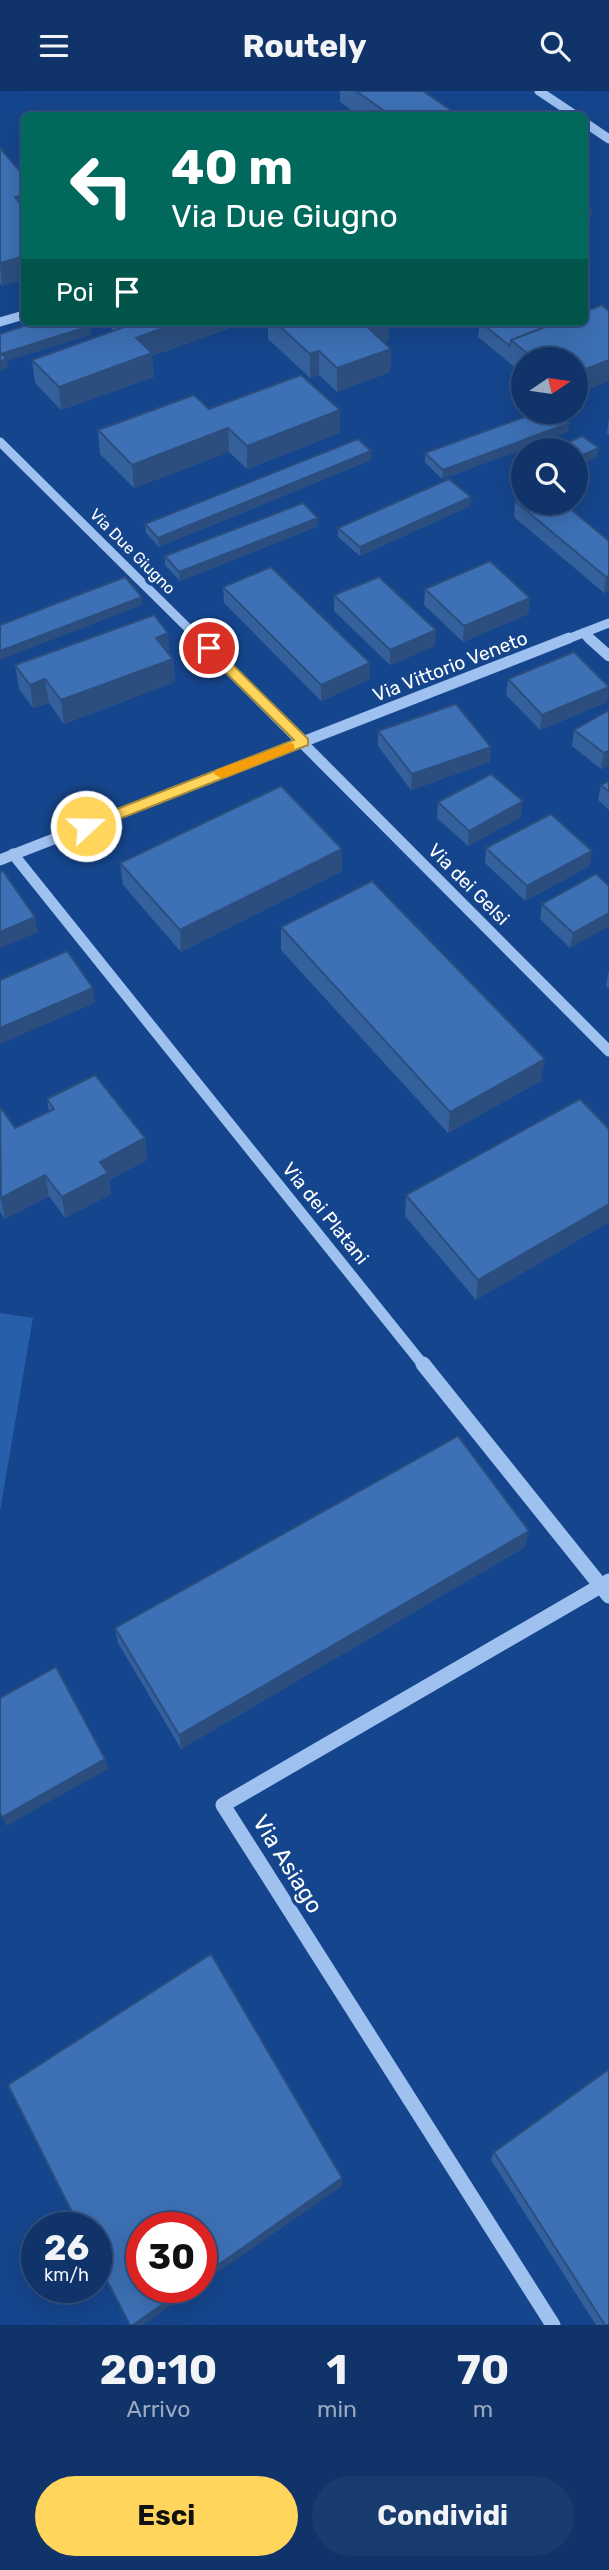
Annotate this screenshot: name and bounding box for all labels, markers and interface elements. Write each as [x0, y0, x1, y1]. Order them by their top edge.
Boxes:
icon: menu [35, 27, 73, 65]
text: Routely [242, 27, 367, 65]
icon: search [536, 27, 574, 65]
text: 40 m [171, 138, 293, 196]
icon: left [56, 140, 147, 231]
text: Via Due Giugno [171, 197, 398, 235]
icon: arrive [108, 273, 146, 311]
text: Poi [56, 277, 94, 308]
north arrow [511, 347, 588, 423]
map controls [511, 347, 588, 515]
button: search [511, 438, 588, 515]
street label: Via Due Giugno [86, 505, 179, 598]
pin [179, 618, 239, 678]
street label: Via Vittorio Veneto [370, 626, 531, 707]
icon: arrive [190, 629, 228, 667]
position arrow [49, 789, 123, 863]
street label: Via dei Gelsi [423, 839, 514, 930]
street label: Via dei Platani [277, 1158, 374, 1269]
street label: Via Asiago [247, 1810, 329, 1918]
speed limit sign: 30 [126, 2212, 217, 2303]
text: 26 [44, 2227, 89, 2269]
text: km/h [44, 2264, 89, 2286]
text: 20:10 [100, 2345, 217, 2395]
text: 1 [327, 2345, 347, 2395]
text: 70 [457, 2345, 509, 2395]
text: Arrivo [126, 2395, 190, 2423]
text: min [317, 2395, 357, 2423]
text: m [473, 2395, 493, 2423]
button: Esci [35, 2476, 298, 2556]
button: Condividi [312, 2476, 574, 2556]

